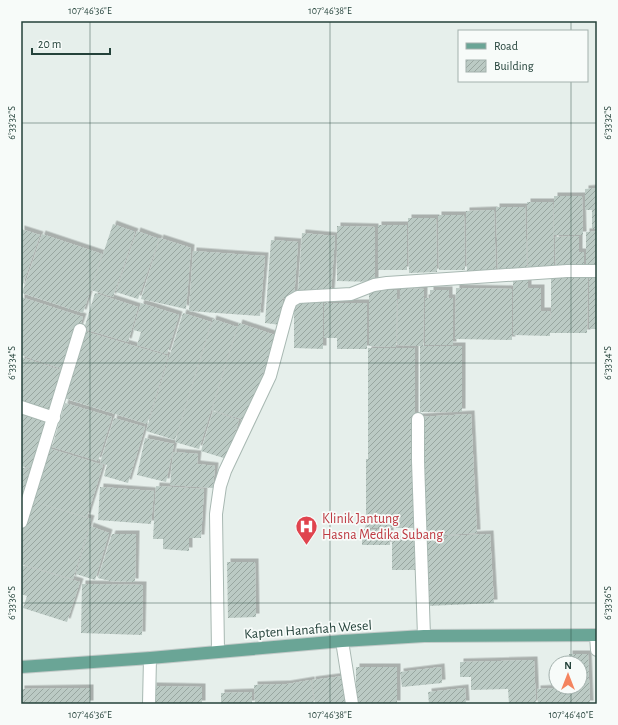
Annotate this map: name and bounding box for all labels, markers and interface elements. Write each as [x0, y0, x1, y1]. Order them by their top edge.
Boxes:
text: 107°46'36"E [68, 6, 112, 16]
text: 107°46'38"E [308, 6, 352, 16]
scale bar [32, 30, 110, 56]
legend [458, 30, 588, 82]
text: 20 m [38, 38, 61, 50]
text: Road [494, 40, 518, 52]
text: Building [494, 60, 534, 72]
text: 6°33'32"S [7, 106, 17, 140]
text: 6°33'32"S [603, 106, 613, 140]
text: 6°33'34"S [7, 346, 17, 380]
text: 6°33'34"S [603, 346, 613, 380]
place label: Klinik Jantung Hasna Medika Subang [322, 512, 443, 542]
hospital icon: Klinik Jantung Hasna Medika Subang [294, 513, 320, 546]
text: 6°33'36"S [7, 586, 17, 620]
text: 6°33'36"S [603, 586, 613, 620]
street label: Kapten Hanafiah Wesel [244, 619, 372, 641]
north arrow [548, 655, 588, 695]
text: N [564, 660, 572, 671]
text: 107°46'36"E [68, 710, 112, 720]
text: 107°46'38"E [308, 710, 352, 720]
text: 107°46'40"E [549, 710, 594, 720]

